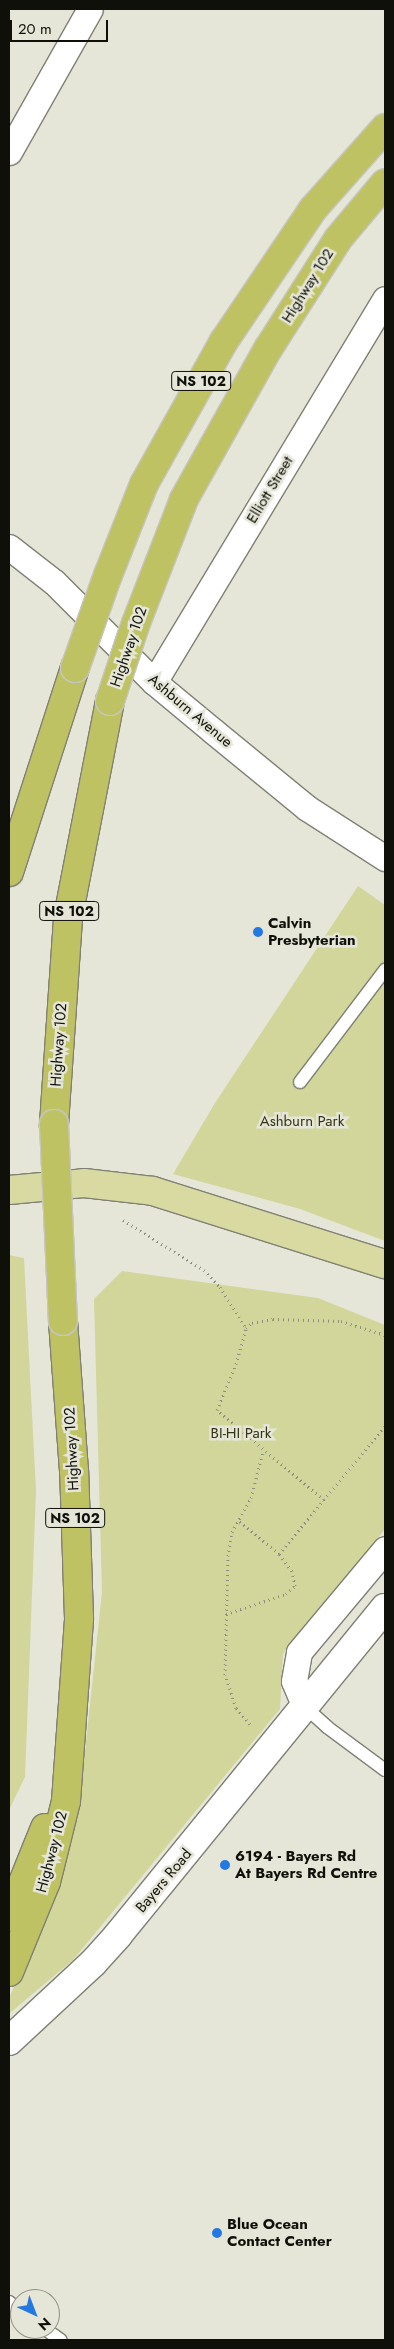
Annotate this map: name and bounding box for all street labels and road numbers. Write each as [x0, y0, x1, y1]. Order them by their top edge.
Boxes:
street label: Highway 102 [278, 246, 338, 326]
road number: NS 102 [171, 370, 231, 392]
street label: Elliott Street [243, 453, 297, 527]
street label: Highway 102 [107, 604, 151, 690]
street label: Ashburn Avenue [144, 671, 236, 751]
road number: NS 102 [39, 899, 99, 922]
street label: Highway 102 [47, 1003, 71, 1087]
street label: Highway 102 [61, 1407, 83, 1491]
road number: NS 102 [45, 1506, 105, 1530]
street label: Highway 102 [32, 1809, 72, 1895]
street label: Bayers Road [132, 1845, 196, 1917]

